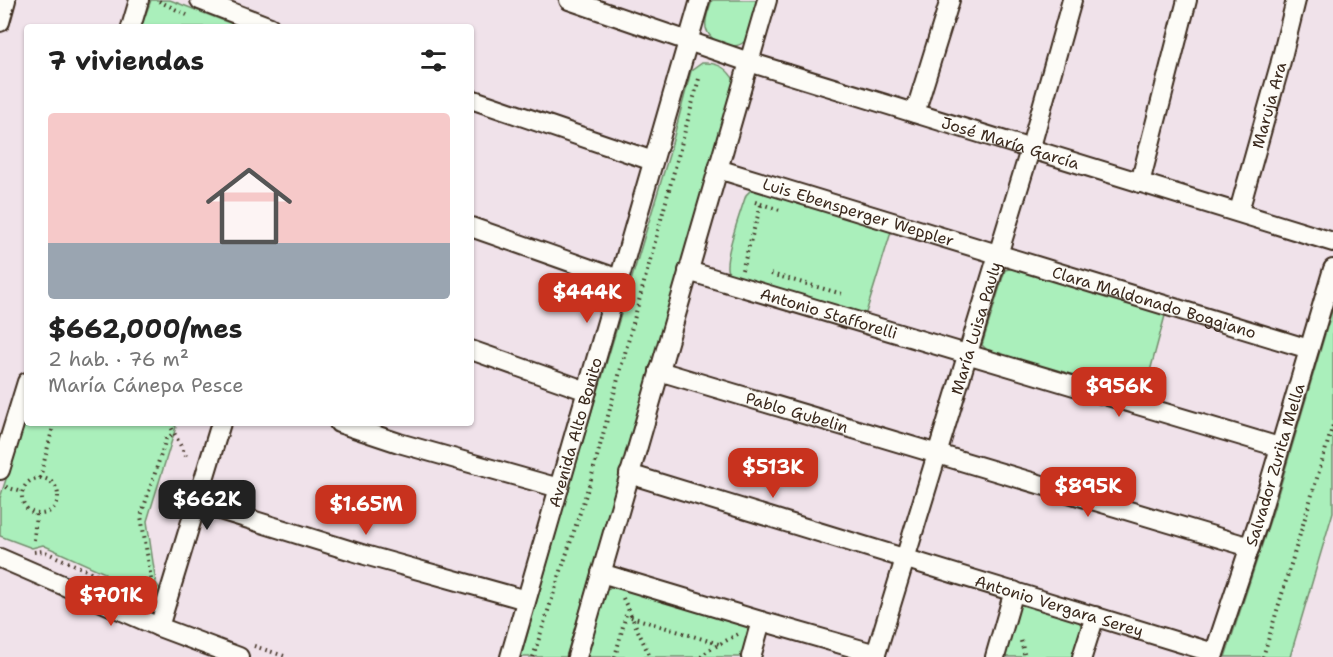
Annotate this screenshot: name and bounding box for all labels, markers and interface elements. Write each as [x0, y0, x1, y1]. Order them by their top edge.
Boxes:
text: 7 viviendas [48, 43, 204, 78]
icon: filters [417, 44, 450, 77]
street label: Maruja Ara [1247, 60, 1291, 151]
street label: José María García [939, 112, 1082, 174]
icon: home [195, 152, 303, 260]
street label: Luis Ebensperger Weppler [760, 173, 957, 251]
street label: María Luisa Pauly [946, 259, 1006, 397]
street label: Clara Maldonado Boggiano [1049, 261, 1259, 343]
pin: $444K [545, 273, 629, 324]
text: $444K [552, 279, 622, 305]
street label: Antonio Stafforelli [758, 283, 900, 344]
text: $662,000/mes [48, 311, 243, 346]
text: 2 hab. · 76 m² [48, 346, 189, 372]
street label: Avenida Alto Bonito [544, 355, 607, 510]
pin: $956K [1077, 367, 1161, 418]
text: María Cánepa Pesce [48, 372, 243, 398]
text: $956K [1085, 373, 1153, 399]
street label: Salvador Zurita Mella [1241, 381, 1310, 549]
street label: Pablo Gubelin [743, 387, 851, 438]
pin: $513K [731, 448, 815, 499]
text: $513K [742, 454, 804, 480]
pin: $895K [1046, 467, 1130, 518]
text: $895K [1054, 473, 1122, 499]
pin: $662K [165, 480, 249, 531]
pin: $1.65M [317, 485, 415, 536]
text: $662K [173, 486, 241, 512]
text: $1.65M [329, 491, 403, 517]
street label: Antonio Vergara Serey [972, 570, 1146, 642]
pin: $701K [69, 576, 153, 627]
text: $701K [79, 582, 143, 608]

